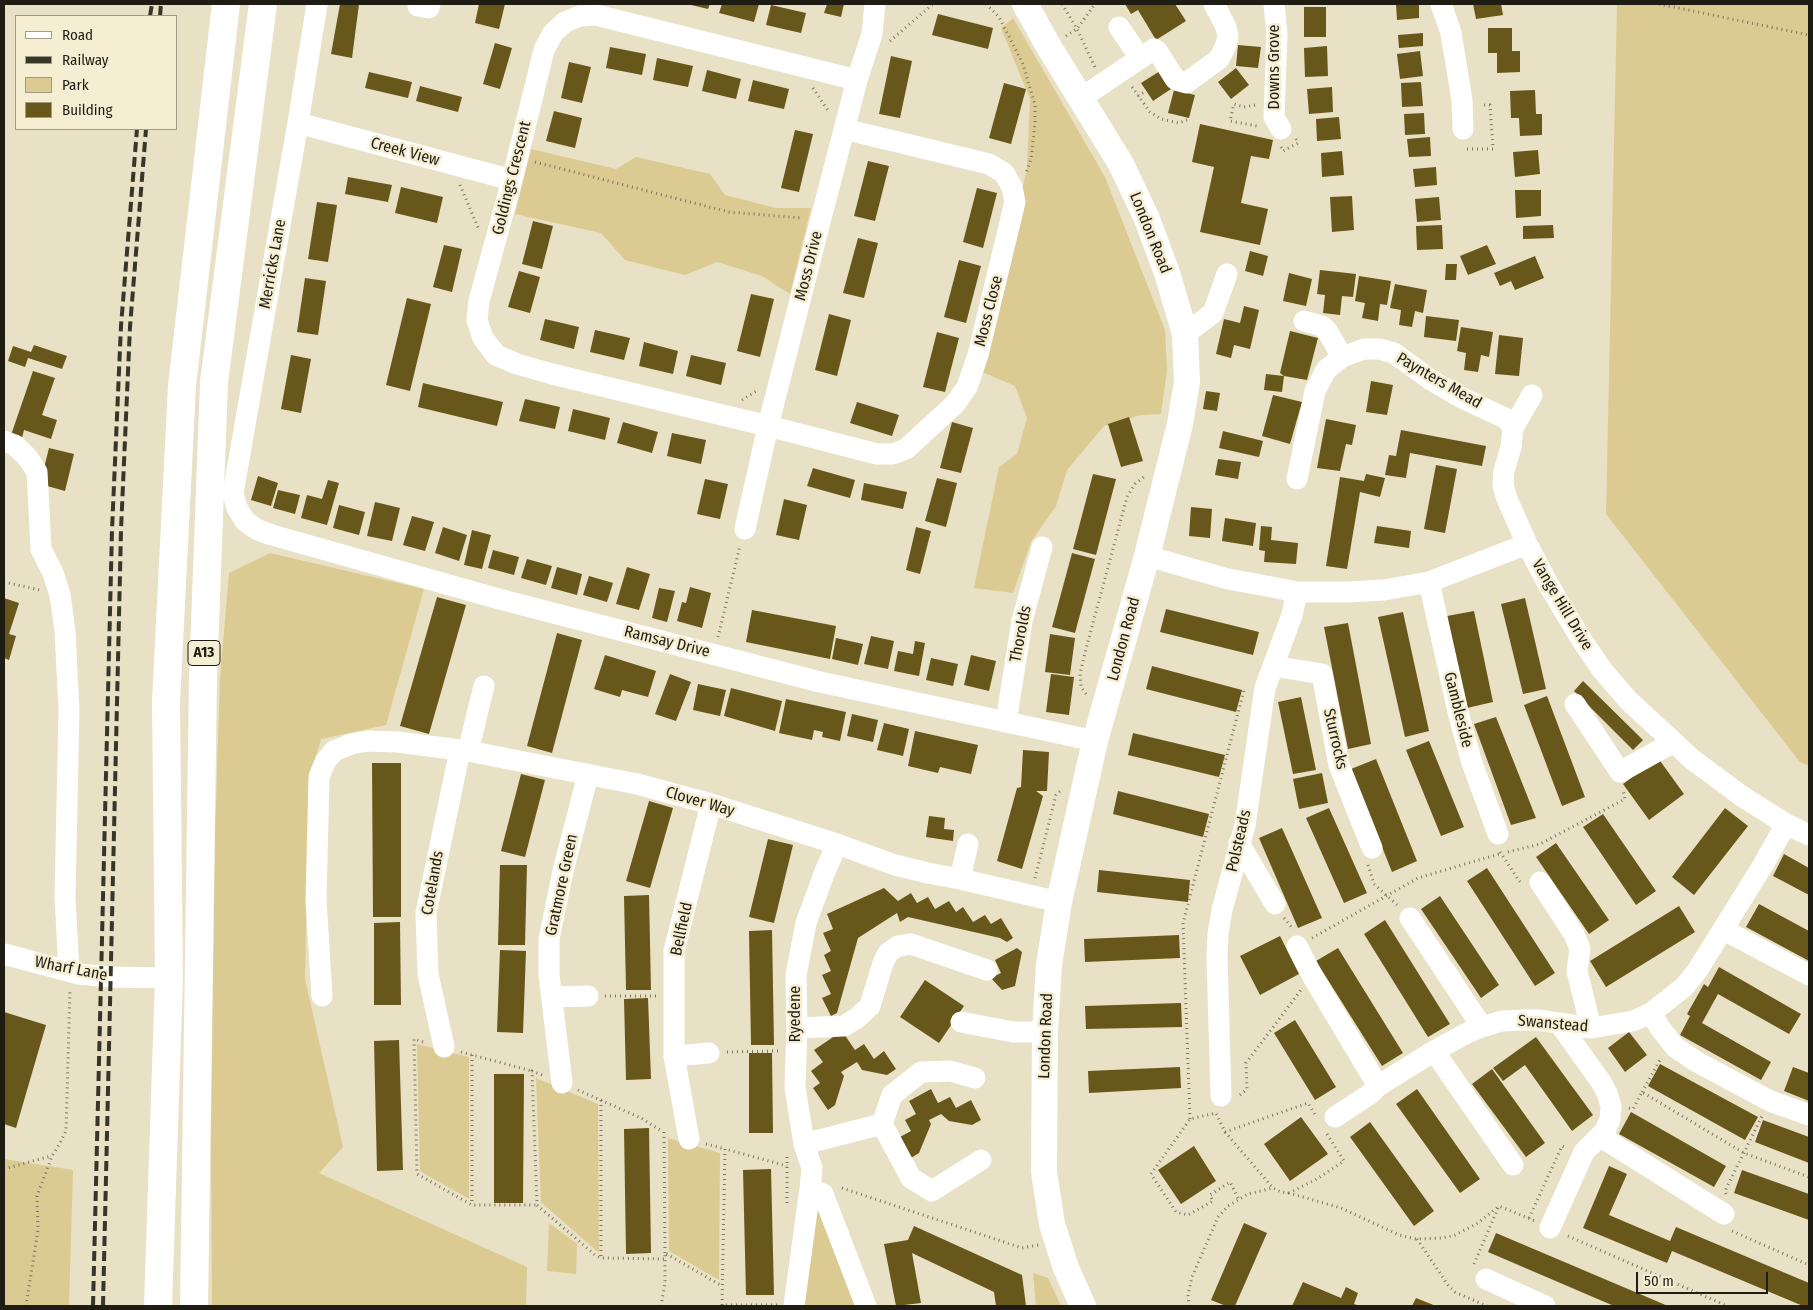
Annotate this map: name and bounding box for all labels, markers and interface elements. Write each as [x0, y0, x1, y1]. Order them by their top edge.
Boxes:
legend [15, 15, 178, 130]
street label: Downs Grove [1265, 25, 1285, 109]
text: Road [62, 26, 93, 44]
text: Railway [62, 51, 109, 69]
text: Park [62, 76, 89, 94]
text: Building [62, 101, 113, 119]
street label: Goldings Crescent [489, 119, 535, 237]
street label: Creek View [368, 134, 442, 170]
street label: London Road [1125, 190, 1175, 276]
street label: Merricks Lane [256, 218, 290, 310]
street label: Moss Drive [791, 229, 827, 303]
street label: Moss Close [971, 274, 1007, 348]
street label: Paynters Mead [1393, 349, 1485, 413]
street label: Vange Hill Drive [1527, 556, 1597, 654]
street label: London Road [1104, 595, 1144, 683]
street label: Thorolds [1006, 604, 1036, 664]
street label: Ramsay Drive [622, 622, 712, 662]
road number: A13 [188, 640, 220, 666]
street label: Gambleside [1439, 670, 1477, 750]
street label: Sturrocks [1319, 707, 1351, 771]
street label: Clover Way [663, 783, 737, 821]
street label: Polsteads [1223, 808, 1255, 874]
street label: Gratmore Green [542, 832, 582, 938]
street label: Cotelands [418, 849, 448, 917]
street label: Bellfield [667, 901, 697, 957]
street label: Wharf Lane [33, 953, 109, 985]
street label: Ryedene [786, 986, 806, 1042]
street label: London Road [1035, 993, 1057, 1079]
street label: Swanstead [1517, 1011, 1589, 1037]
scale bar [1638, 1262, 1770, 1294]
text: 50 m [1644, 1272, 1674, 1290]

